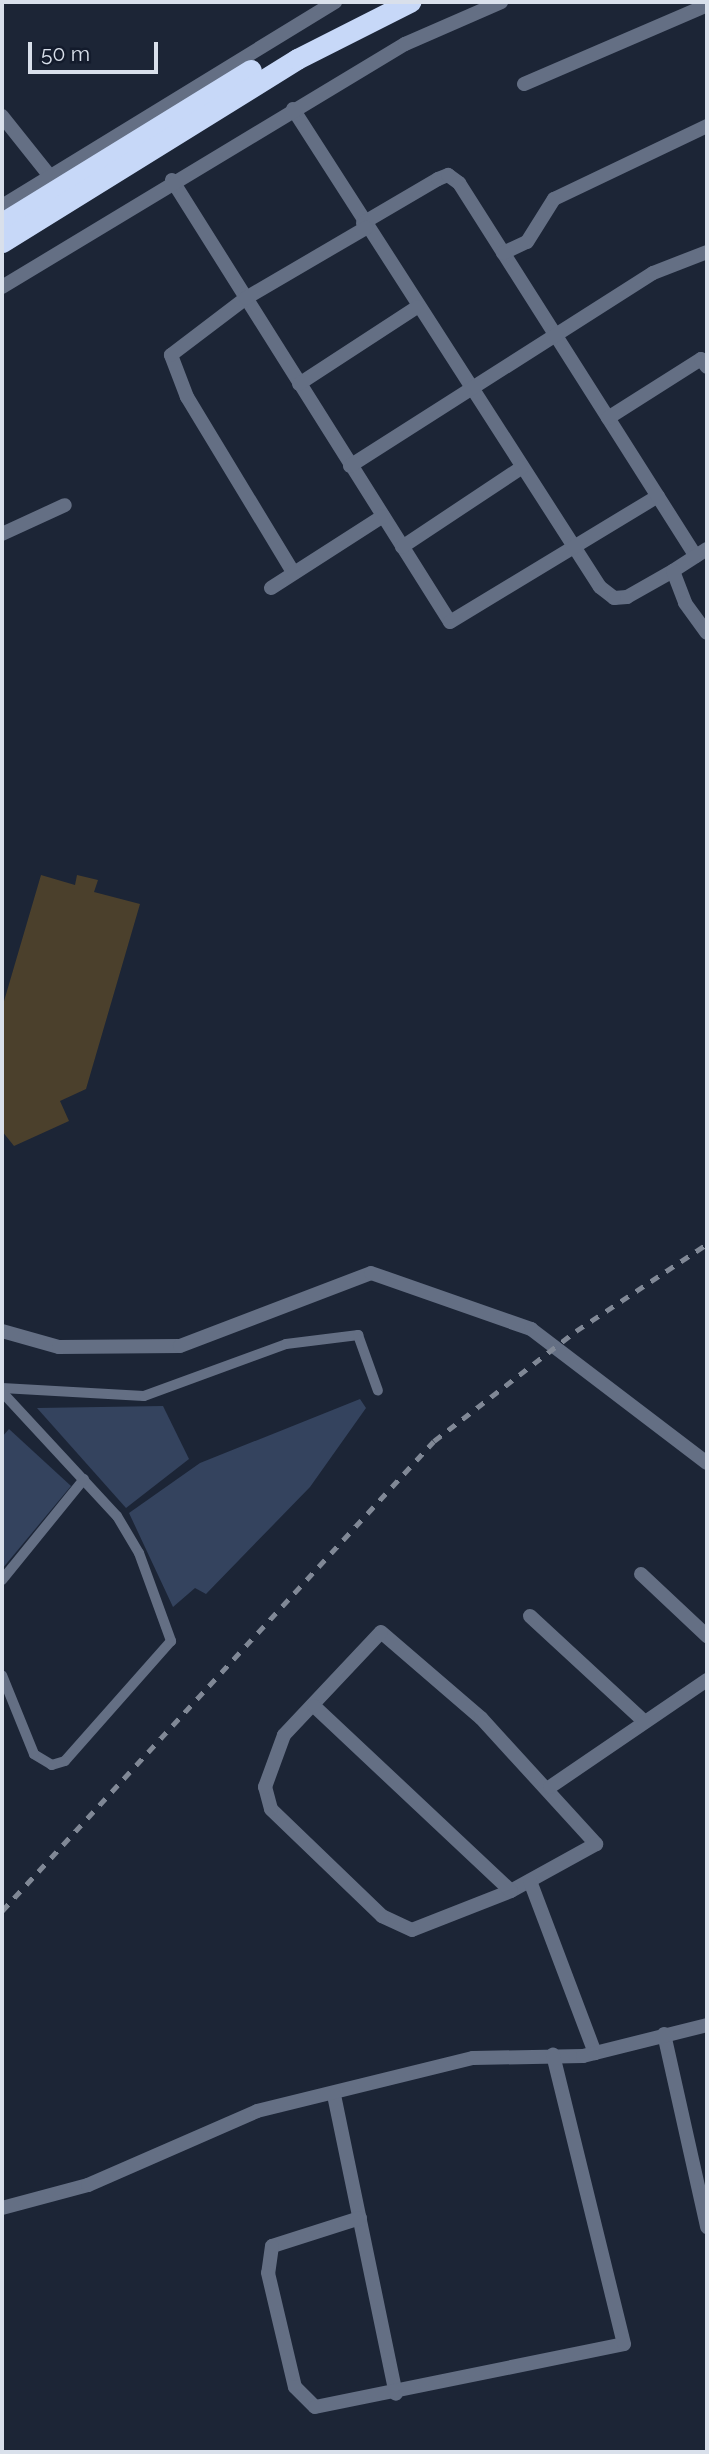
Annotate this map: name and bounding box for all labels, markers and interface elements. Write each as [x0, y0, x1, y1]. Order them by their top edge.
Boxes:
scale bar [32, 28, 161, 72]
text: 50 m [41, 41, 90, 66]

